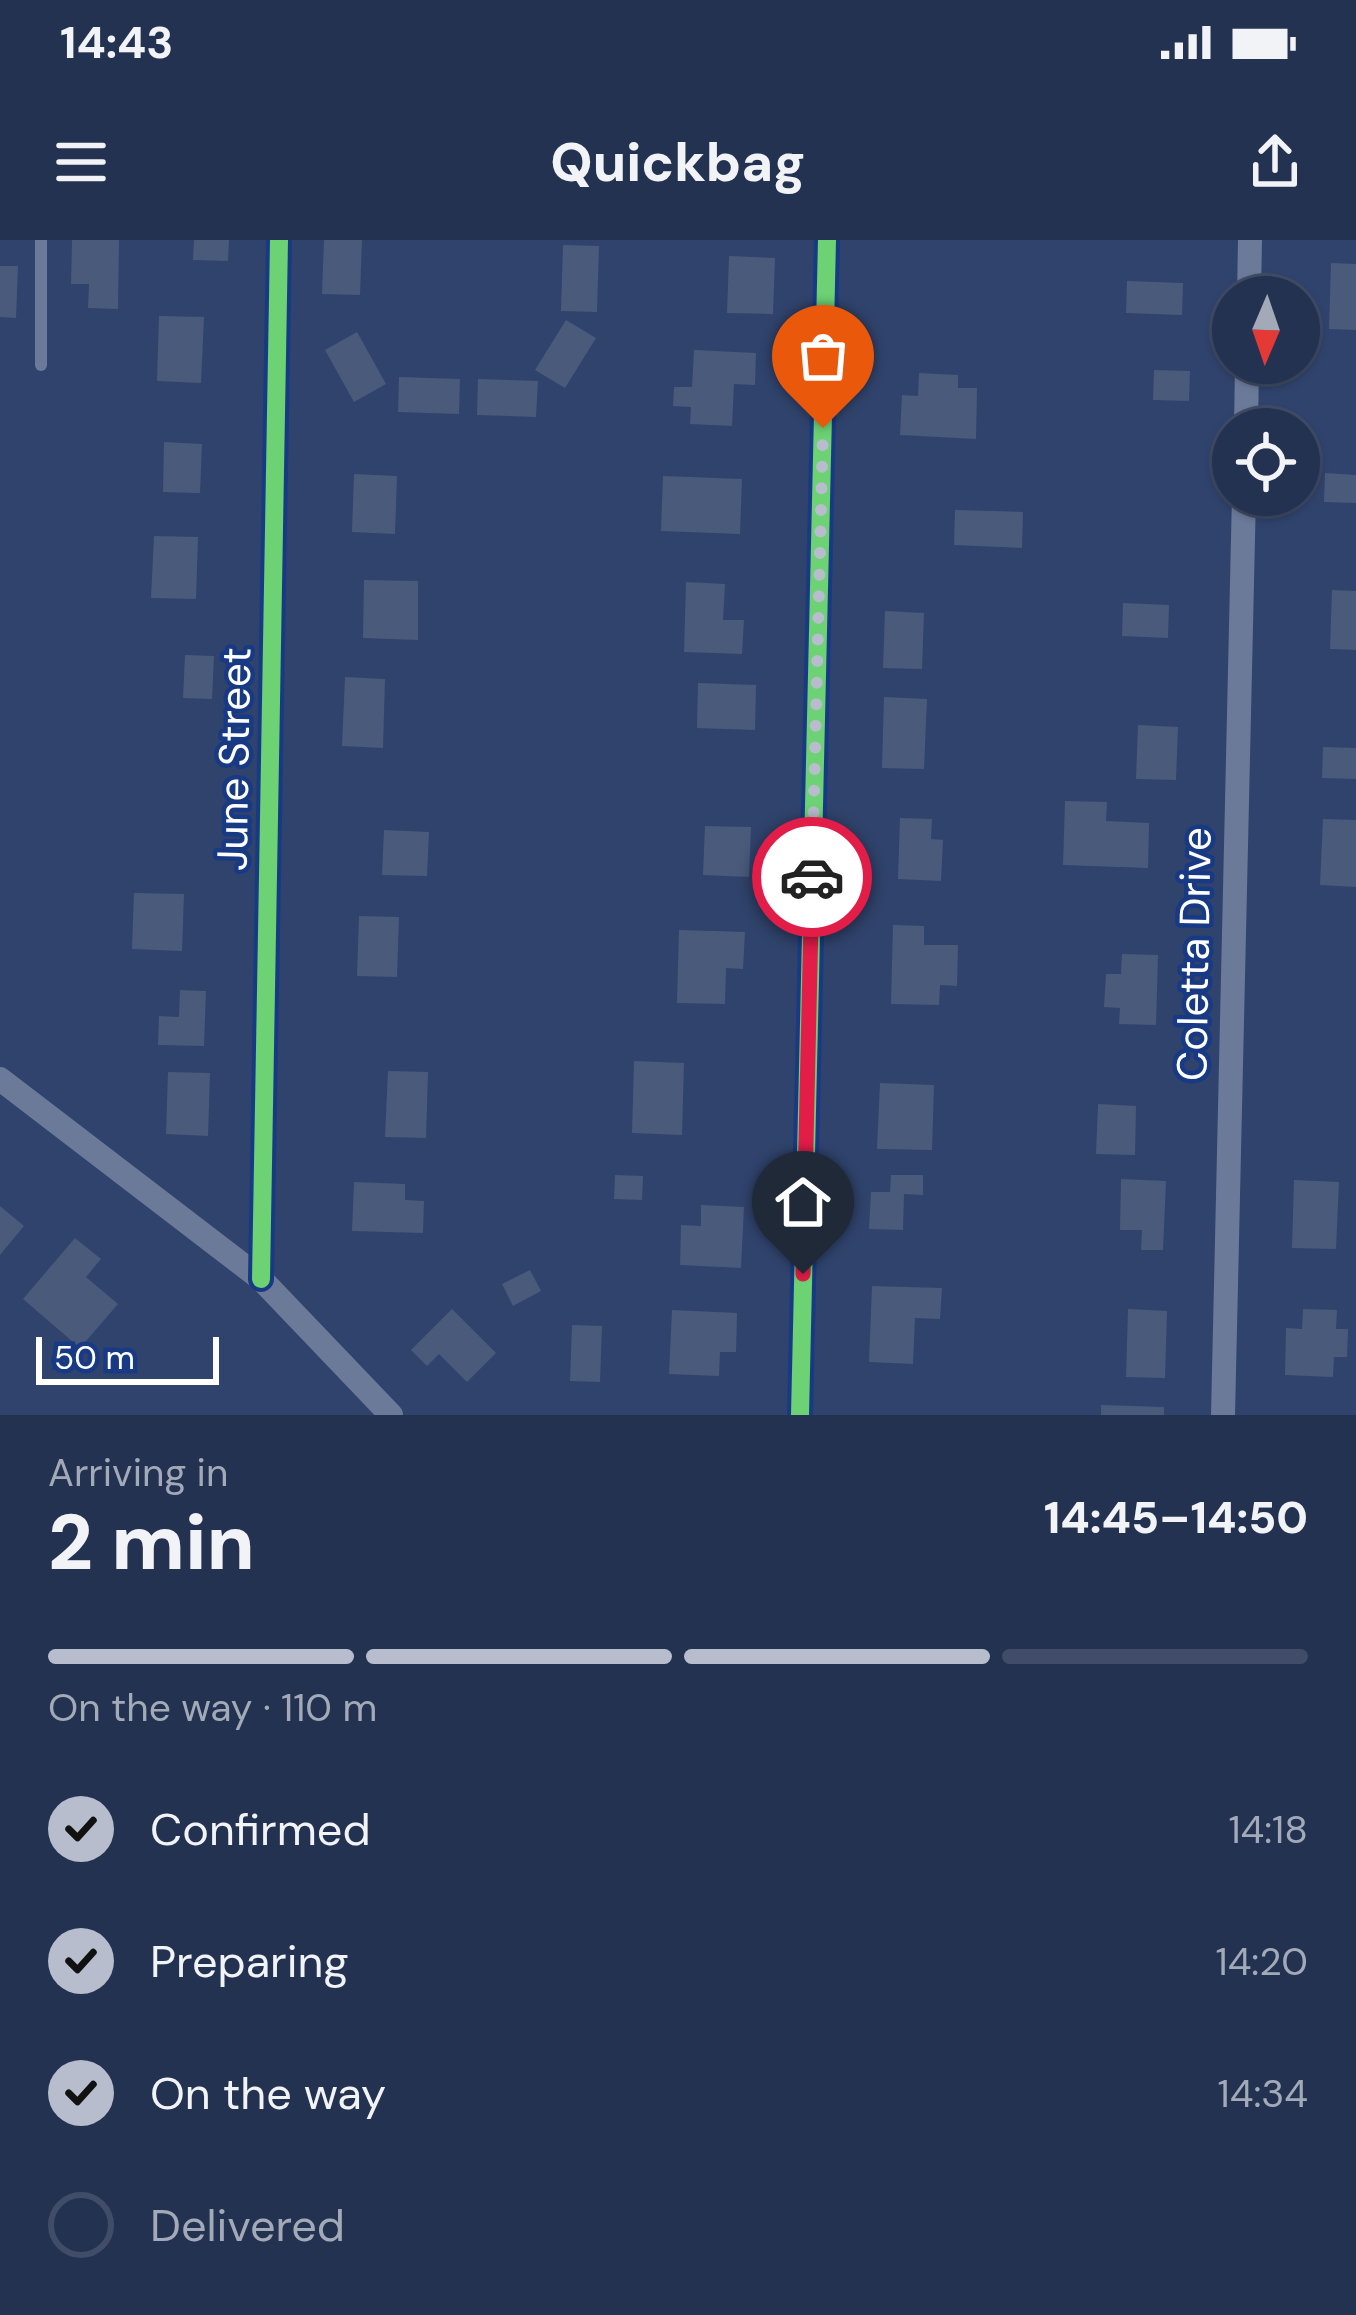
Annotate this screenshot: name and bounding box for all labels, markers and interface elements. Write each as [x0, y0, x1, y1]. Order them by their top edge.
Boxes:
text: 14:43 [60, 13, 173, 72]
text: Quickbag [550, 127, 806, 198]
icon: menu [48, 129, 114, 195]
icon: share [1242, 129, 1308, 195]
north arrow [1212, 276, 1320, 384]
map controls [1212, 276, 1320, 516]
pin [772, 305, 874, 428]
icon: bag [790, 323, 856, 389]
button: locate [1212, 408, 1320, 516]
street label: June Street [205, 647, 263, 871]
courier [752, 817, 872, 937]
street label: Coletta Drive [1164, 827, 1224, 1081]
icon: car [779, 844, 845, 910]
pin [752, 1151, 854, 1274]
icon: home [770, 1169, 836, 1235]
scale bar [36, 1331, 219, 1384]
text: 50 m [54, 1336, 135, 1379]
text: Arriving in [48, 1447, 228, 1498]
text: 14:45–14:50 [1044, 1488, 1308, 1547]
text: 2 min [48, 1492, 255, 1593]
text: On the way · 110 m [48, 1682, 377, 1733]
icon: check [48, 1796, 114, 1862]
text: Confirmed [150, 1800, 371, 1859]
text: 14:18 [1228, 1804, 1308, 1855]
icon: check [48, 1928, 114, 1994]
text: Preparing [150, 1932, 349, 1991]
text: 14:20 [1216, 1936, 1308, 1987]
icon: check [48, 2060, 114, 2126]
text: On the way [150, 2064, 386, 2123]
text: 14:34 [1218, 2068, 1308, 2119]
text: Delivered [150, 2196, 345, 2255]

